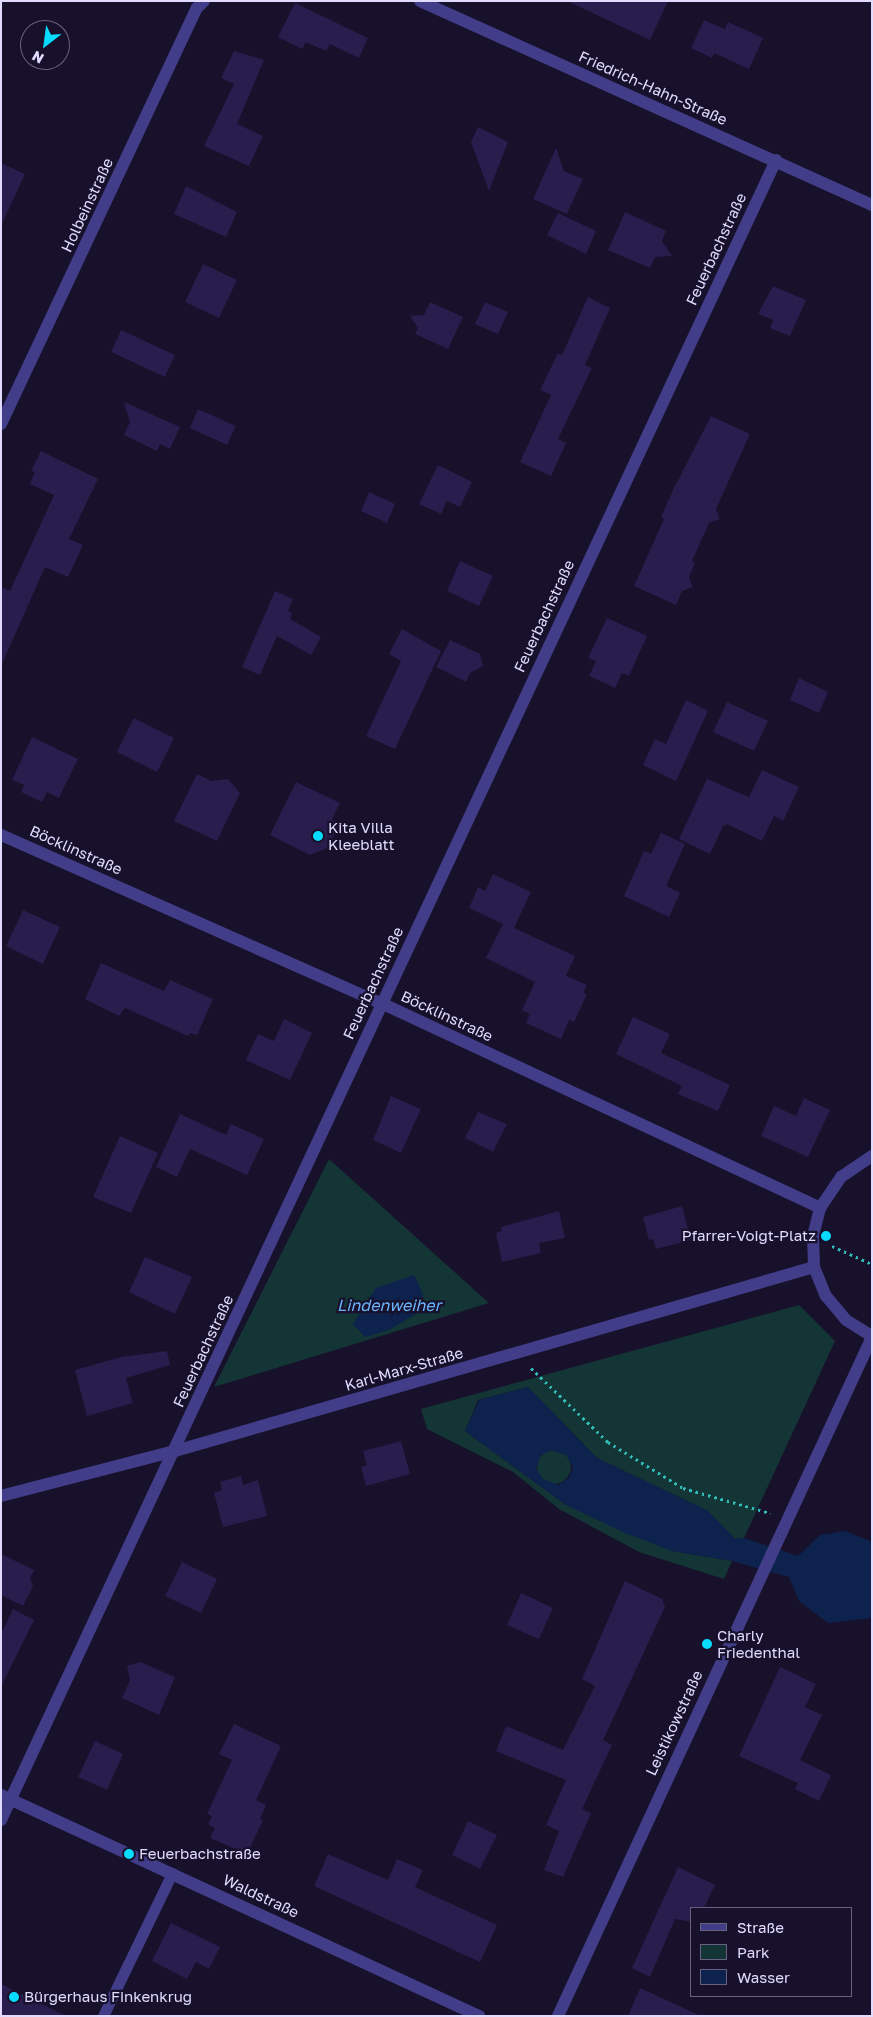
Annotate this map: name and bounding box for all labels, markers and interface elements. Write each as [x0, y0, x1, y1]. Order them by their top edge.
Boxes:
north arrow [20, 20, 70, 70]
street label: Friedrich-Hahn-Straße [576, 47, 730, 129]
text: N [29, 48, 47, 68]
street label: Holbeinstraße [57, 155, 117, 255]
street label: Feuerbachstraße [682, 190, 750, 308]
street label: Feuerbachstraße [510, 557, 578, 675]
place label: Kita Villa Kleeblatt [328, 818, 394, 853]
street label: Böcklinstraße [27, 822, 125, 878]
marker: Kita Villa Kleeblatt [312, 830, 324, 842]
street label: Feuerbachstraße [339, 924, 407, 1042]
street label: Böcklinstraße [398, 987, 496, 1045]
place label: Pfarrer-Voigt-Platz [682, 1227, 816, 1245]
marker: Pfarrer-Voigt-Platz [820, 1230, 832, 1242]
street label: Feuerbachstraße [169, 1292, 237, 1410]
water label: Lindenweiher [337, 1295, 441, 1315]
street label: Karl-Marx-Straße [343, 1344, 465, 1394]
place label: Charly Friedenthal [717, 1626, 800, 1661]
marker: Charly Friedenthal [701, 1638, 713, 1650]
street label: Leistikowstraße [642, 1668, 706, 1778]
place label: Feuerbachstraße [139, 1845, 261, 1863]
marker: Feuerbachstraße [123, 1848, 135, 1860]
street label: Waldstraße [220, 1871, 302, 1921]
legend [690, 1907, 853, 1997]
text: Straße [737, 1918, 784, 1936]
text: Park [737, 1943, 769, 1961]
text: Wasser [737, 1968, 790, 1986]
place label: Bürgerhaus Finkenkrug [24, 1988, 192, 2006]
marker: Bürgerhaus Finkenkrug [8, 1991, 20, 2003]

